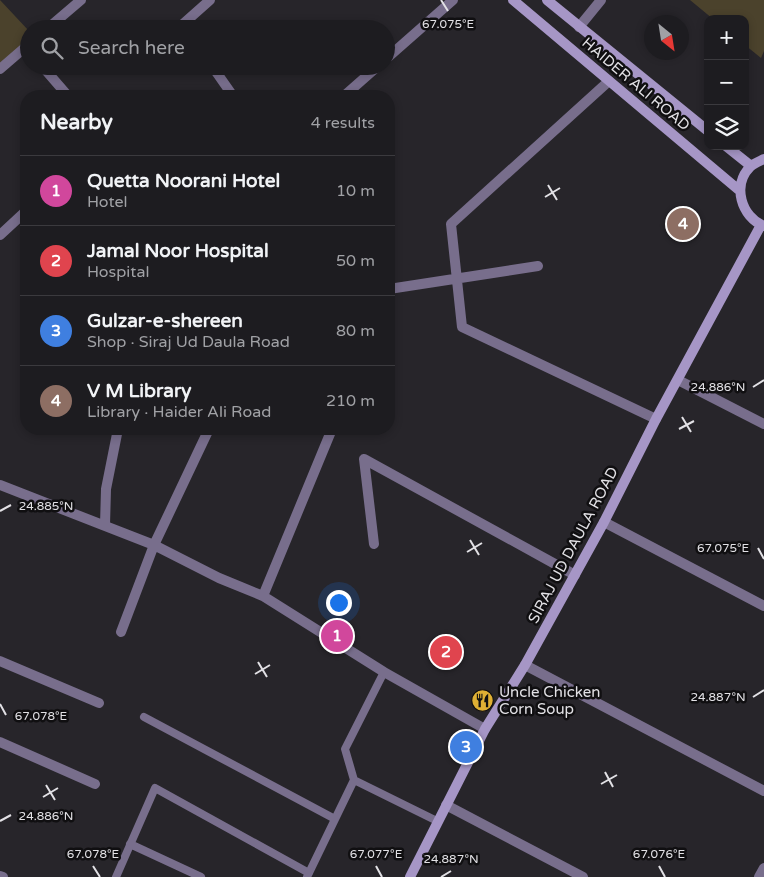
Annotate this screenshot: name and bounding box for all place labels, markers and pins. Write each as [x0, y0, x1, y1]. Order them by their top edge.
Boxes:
pin: 4 [667, 205, 699, 243]
pin: 1 [321, 617, 353, 655]
pin: 2 [430, 633, 462, 671]
place label: Uncle Chicken Corn Soup [499, 683, 600, 718]
restaurant icon: Uncle Chicken Corn Soup [471, 689, 495, 713]
pin: 3 [450, 728, 482, 766]

